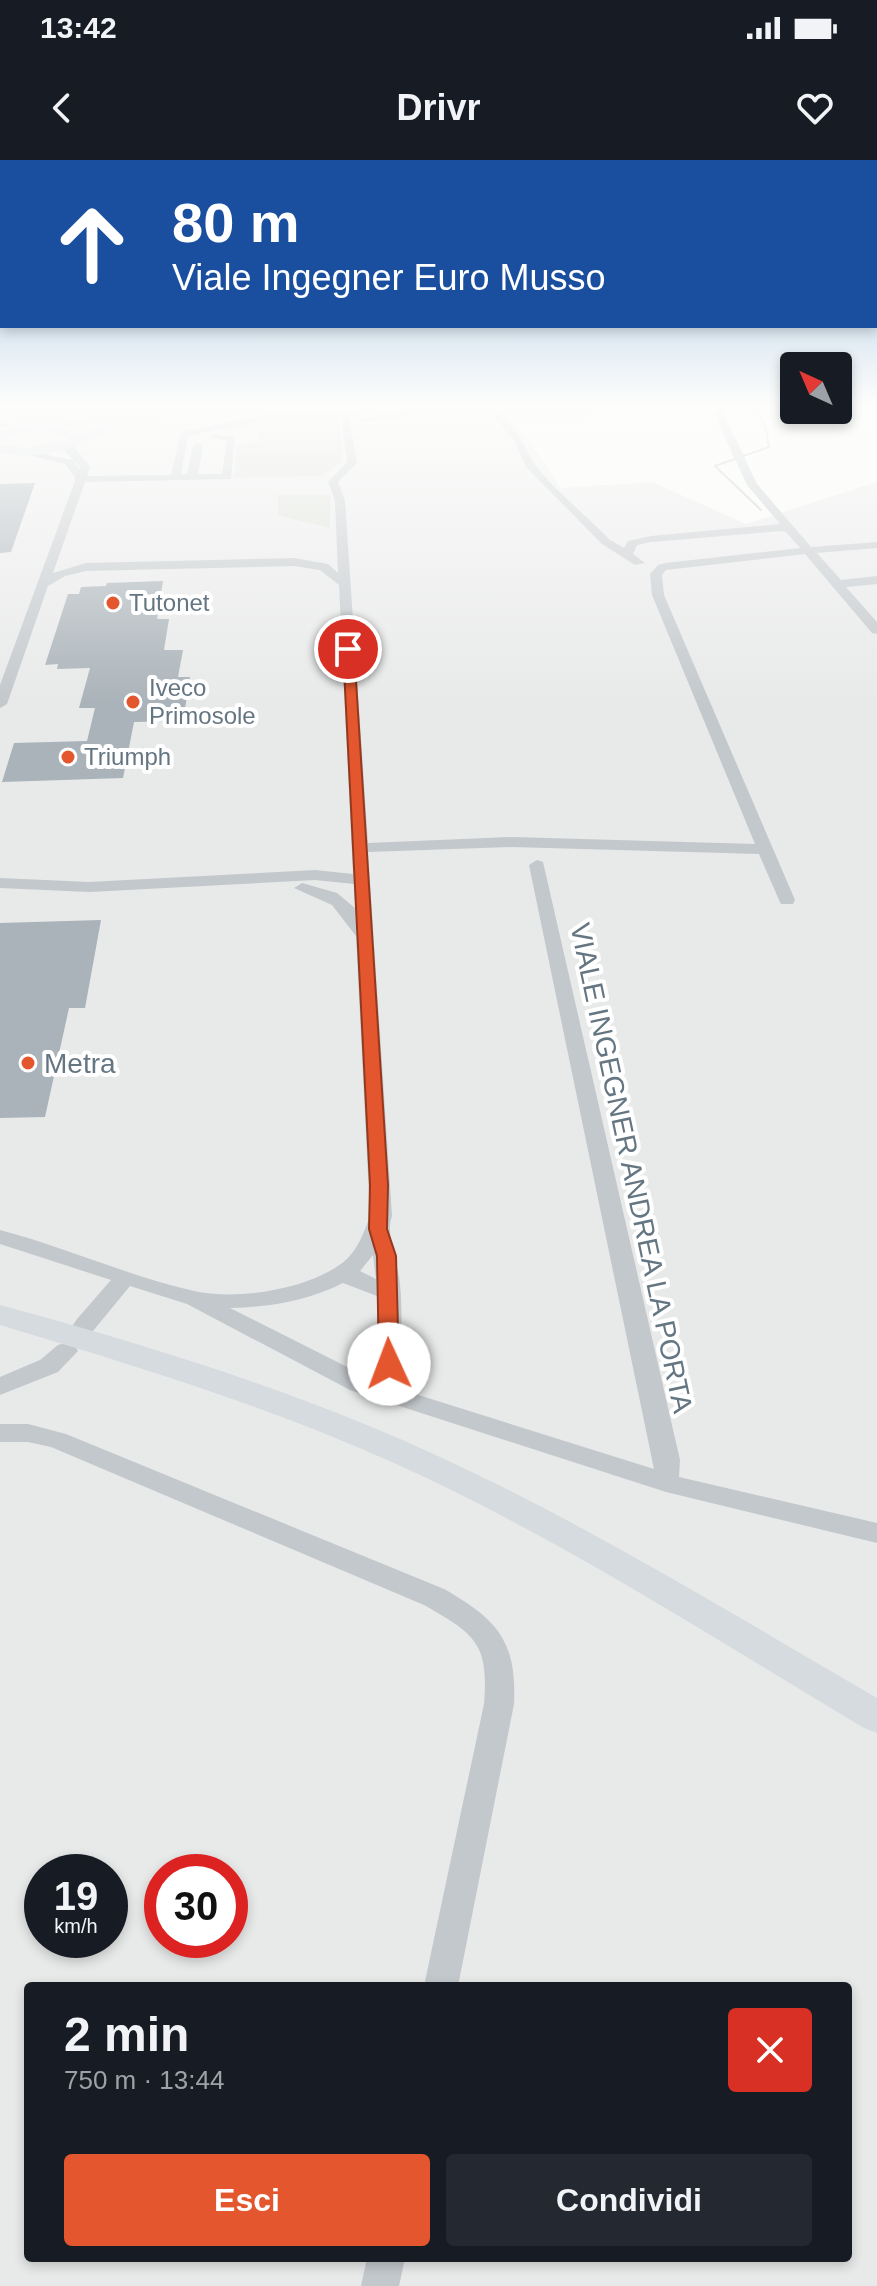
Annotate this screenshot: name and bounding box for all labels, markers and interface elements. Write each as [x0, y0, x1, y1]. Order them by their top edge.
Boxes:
text: 13:42 [40, 11, 117, 44]
icon: back [40, 86, 84, 130]
icon: heart [793, 86, 837, 130]
text: Drivr [396, 87, 481, 128]
text: 80 m [172, 191, 300, 254]
icon: ahead [40, 192, 144, 296]
text: Viale Ingegner Euro Musso [172, 257, 606, 298]
north arrow [780, 352, 852, 424]
map controls [780, 352, 852, 424]
place label: Tutonet [129, 589, 210, 616]
marker: Tutonet [104, 594, 122, 612]
pin [314, 615, 382, 683]
icon: arrive [326, 627, 370, 671]
place label: Iveco Primosole [149, 674, 256, 729]
marker: Iveco Primosole [124, 693, 142, 711]
place label: Triumph [84, 743, 171, 770]
marker: Triumph [59, 748, 77, 766]
street label: VIALE INGEGNER ANDREA LA PORTA [564, 920, 699, 1416]
place label: Metra [44, 1048, 116, 1079]
marker: Metra [19, 1054, 37, 1072]
position arrow [347, 1322, 431, 1406]
speed limit sign: 30 [144, 1854, 248, 1958]
text: 19 [54, 1874, 98, 1918]
text: km/h [54, 1915, 98, 1937]
text: 2 min [64, 2008, 189, 2061]
button: close [728, 2008, 812, 2092]
text: 750 m · 13:44 [64, 2065, 224, 2095]
button: Esci [64, 2154, 430, 2246]
button: Condividi [446, 2154, 812, 2246]

